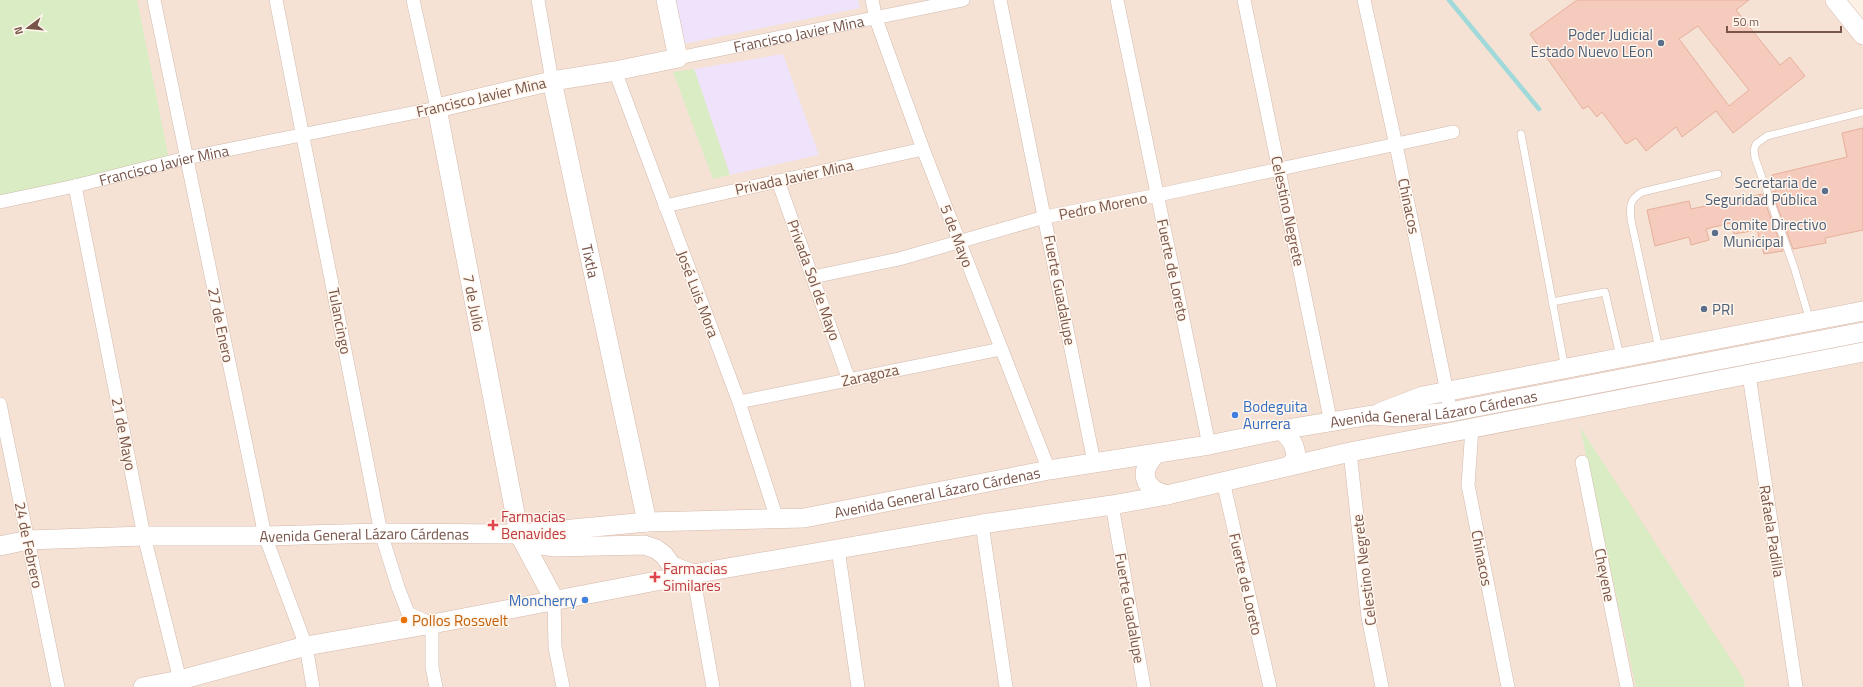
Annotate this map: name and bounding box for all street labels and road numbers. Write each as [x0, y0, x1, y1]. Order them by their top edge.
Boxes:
street label: Francisco Javier Mina [731, 9, 866, 58]
street label: Francisco Javier Mina [414, 71, 549, 123]
street label: Francisco Javier Mina [96, 138, 231, 191]
street label: Privada Javier Mina [733, 153, 856, 201]
street label: Celestino Negrete [1265, 154, 1311, 268]
street label: Chinacos [1392, 176, 1426, 236]
street label: Pedro Moreno [1057, 186, 1149, 226]
street label: 5 de Mayo [935, 201, 980, 271]
street label: Privada Sol de Mayo [781, 216, 847, 344]
street label: Fuerte de Loreto [1151, 217, 1195, 323]
street label: Fuerte Guadalupe [1038, 233, 1082, 347]
street label: Tixtla [576, 242, 606, 280]
street label: José Luis Mora [671, 247, 725, 341]
street label: 7 de Julio [457, 273, 491, 333]
street label: 27 de Enero [202, 286, 240, 365]
street label: Tulancingo [322, 286, 358, 356]
street label: Zaragoza [839, 358, 901, 392]
street label: Avenida General Lázaro Cárdenas [1328, 384, 1539, 433]
street label: 21 de Mayo [106, 395, 142, 473]
street label: Avenida General Lázaro Cárdenas [832, 460, 1042, 523]
street label: Rafaela Padilla [1753, 483, 1791, 579]
street label: 24 de Febrero [9, 500, 49, 590]
street label: Celestino Negrete [1346, 513, 1382, 627]
street label: Avenida General Lázaro Cárdenas [260, 521, 469, 548]
street label: Chinacos [1465, 528, 1499, 588]
street label: Fuerte de Loreto [1223, 531, 1269, 637]
street label: Cheyene [1589, 546, 1621, 604]
street label: Fuerte Guadalupe [1109, 551, 1151, 665]

